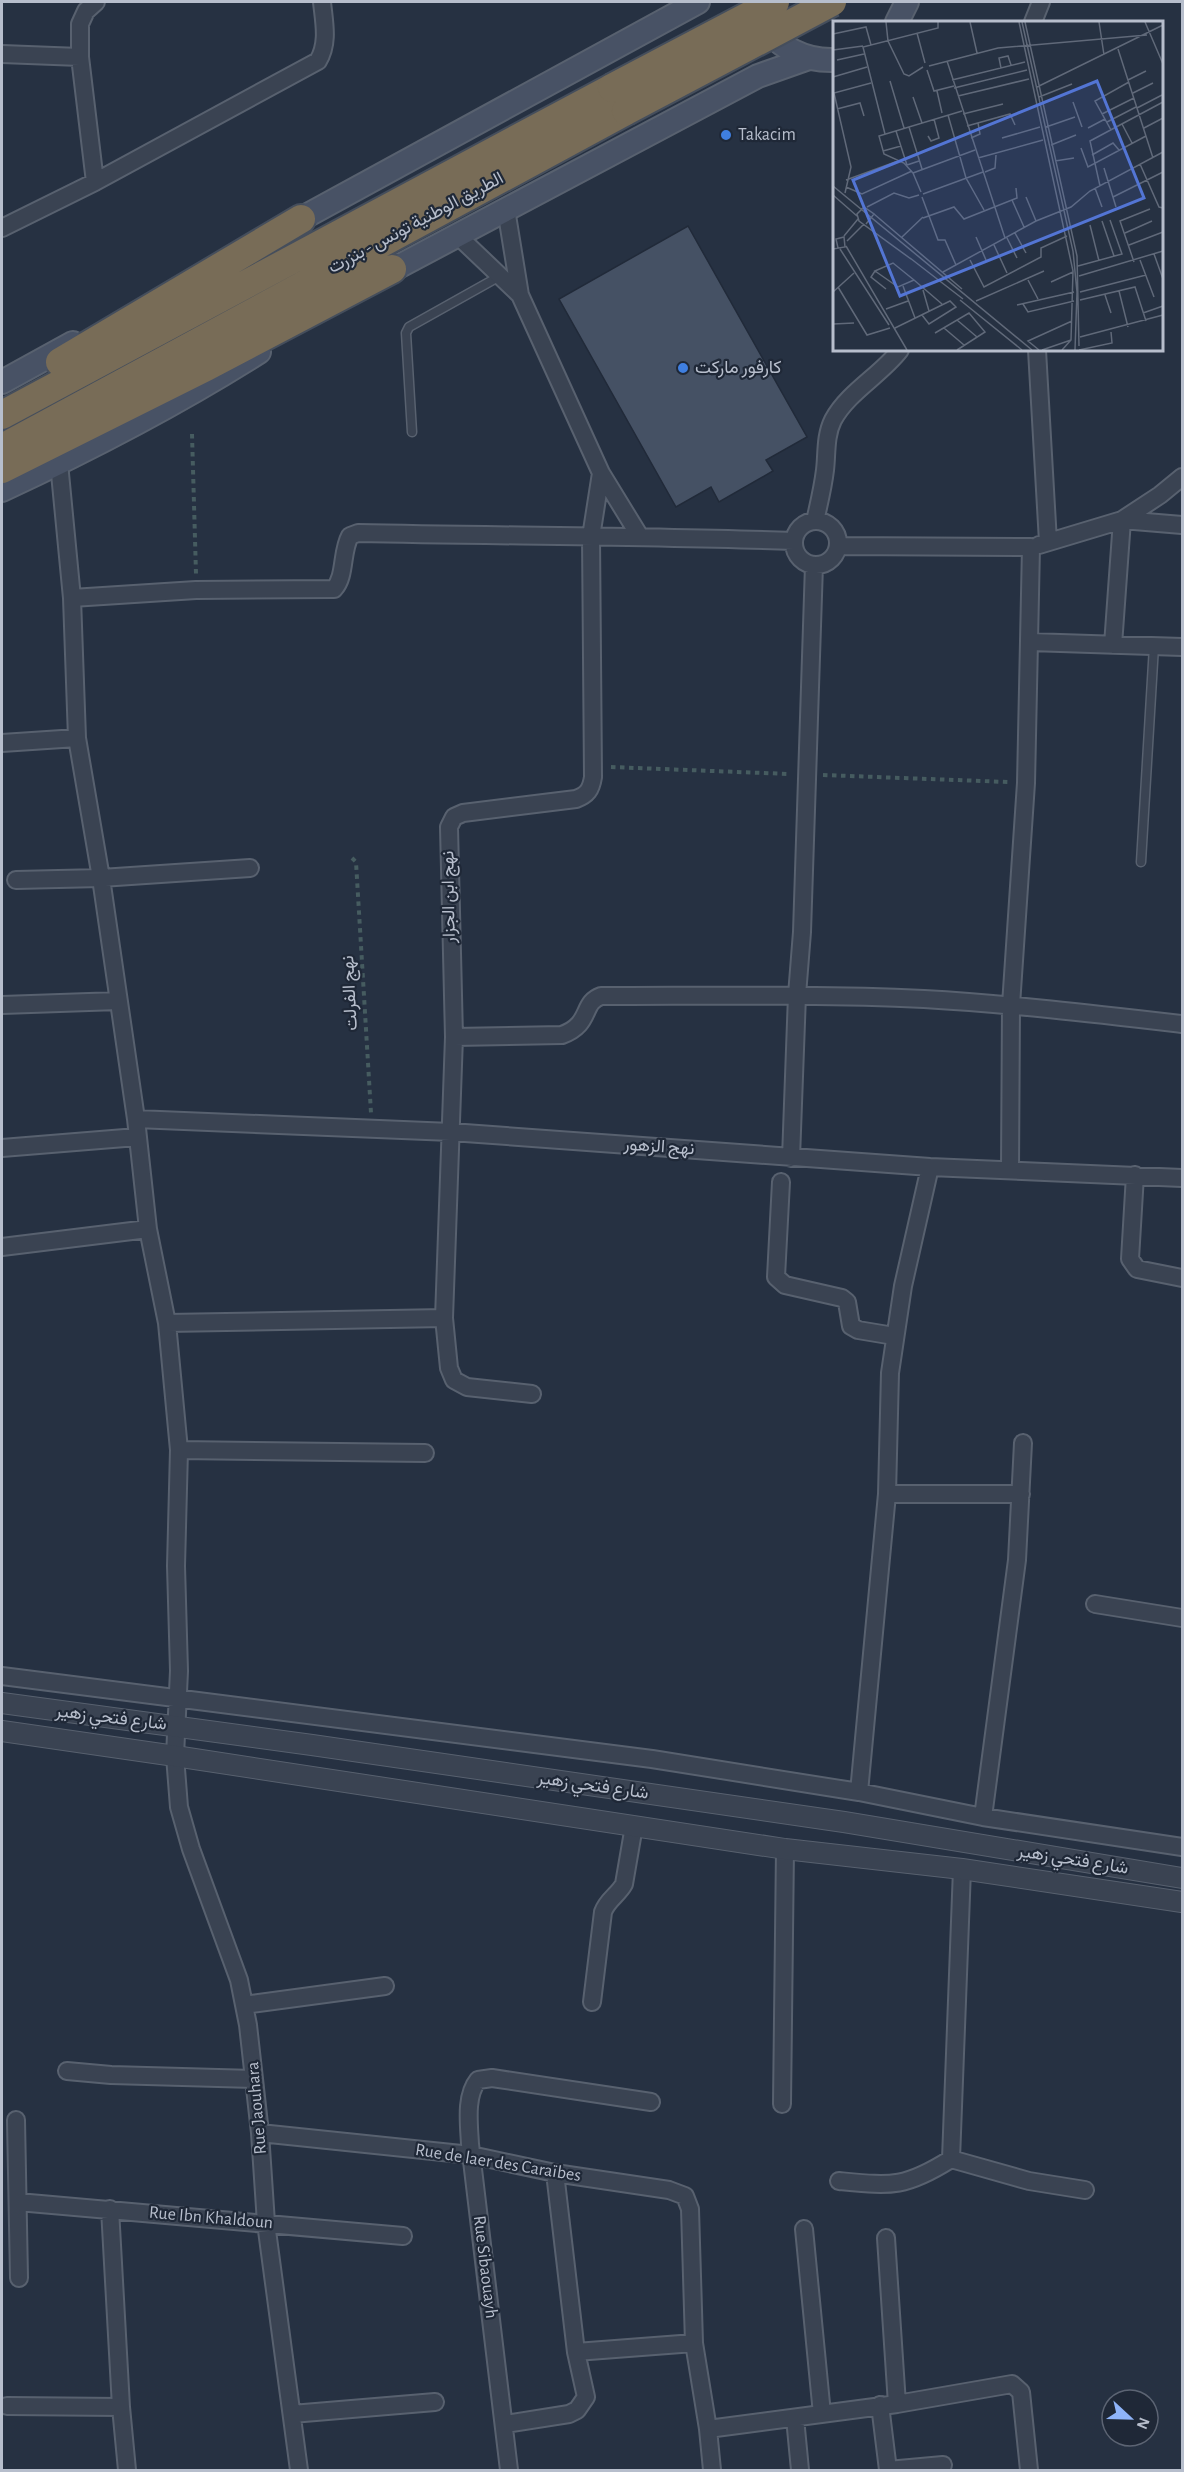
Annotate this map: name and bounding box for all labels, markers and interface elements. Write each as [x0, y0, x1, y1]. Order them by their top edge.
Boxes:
inset map [833, 21, 1163, 351]
place label: Takacim [738, 126, 796, 144]
marker: Takacim [719, 128, 733, 142]
street label: الطريق الوطنية تونس - بنزرت [325, 169, 507, 278]
place label: كارفور ماركت [695, 359, 782, 378]
marker: كارفور ماركت [676, 361, 690, 375]
street label: نهج ابن الجزار [439, 851, 461, 944]
street label: نهج الفرلت [339, 955, 363, 1031]
street label: نهج الزهور [622, 1135, 695, 1160]
street label: شارع فتحي زهير [53, 1702, 168, 1739]
street label: شارع فتحي زهير [535, 1769, 650, 1808]
street label: شارع فتحي زهير [1014, 1842, 1130, 1883]
street label: Rue Jaouhara [244, 2061, 270, 2155]
street label: Rue de laer des Caraïbes [414, 2141, 582, 2185]
street label: Rue Ibn Khaldoun [148, 2204, 274, 2232]
street label: Rue Sibaouayh [470, 2214, 500, 2320]
north arrow [1100, 2388, 1160, 2448]
text: N [1133, 2415, 1152, 2431]

